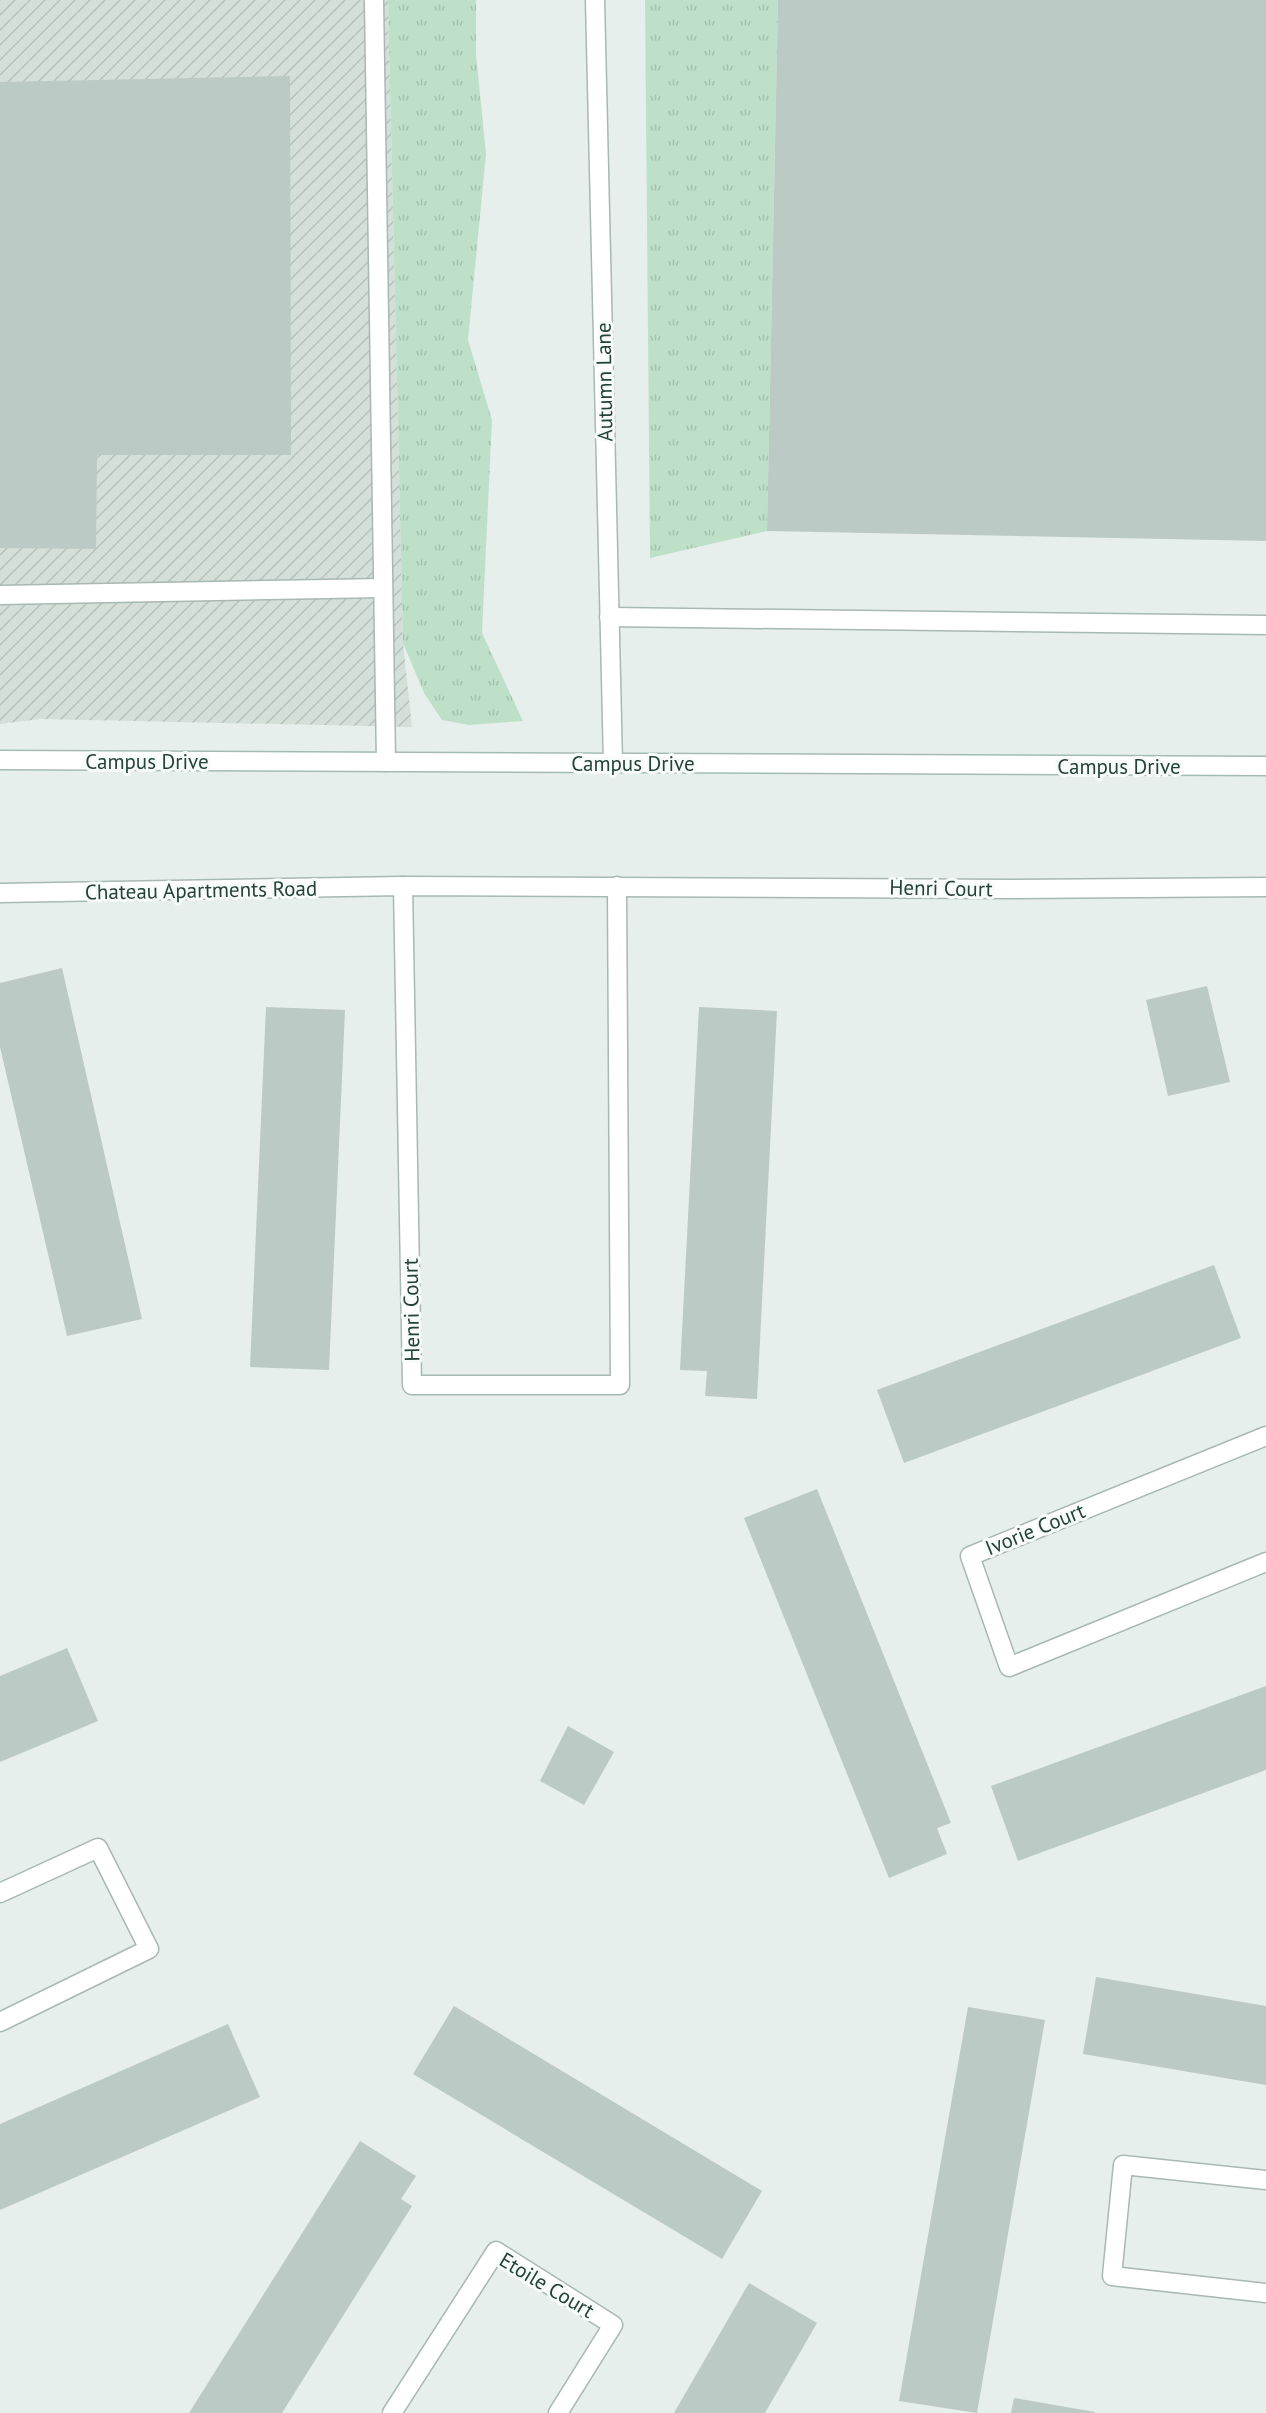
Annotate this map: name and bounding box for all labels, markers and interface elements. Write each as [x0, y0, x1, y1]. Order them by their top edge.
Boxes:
street label: Autumn Lane [589, 322, 619, 442]
street label: Campus Drive [85, 748, 209, 775]
street label: Campus Drive [571, 750, 695, 777]
street label: Campus Drive [1057, 753, 1181, 780]
street label: Chateau Apartments Road [85, 874, 317, 906]
street label: Henri Court [889, 874, 993, 902]
street label: Henri Court [397, 1258, 425, 1362]
street label: Ivorie Court [981, 1497, 1089, 1561]
street label: Etoile Court [495, 2246, 599, 2324]

